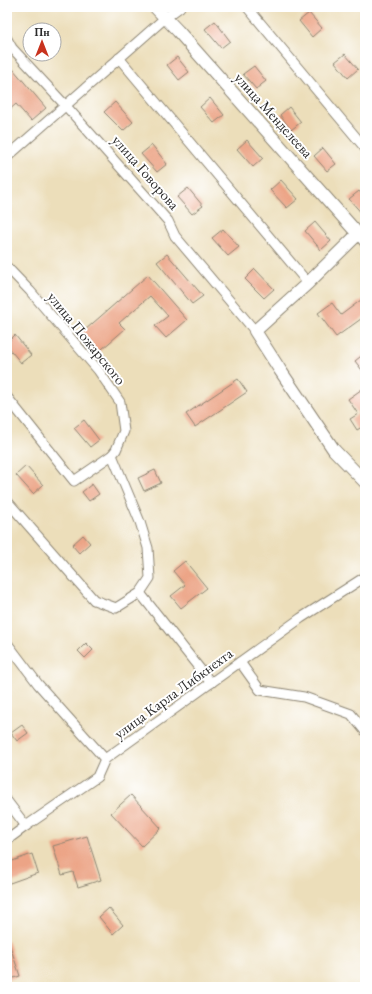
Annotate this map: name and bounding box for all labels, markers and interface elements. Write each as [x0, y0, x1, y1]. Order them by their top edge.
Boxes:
north arrow [22, 22, 62, 62]
text: Пн [34, 25, 50, 39]
street label: улица Менделеева [231, 68, 317, 162]
street label: улица Говорова [108, 131, 184, 213]
street label: улица Пожарского [44, 288, 130, 388]
street label: улица Карла Либкнехта [110, 643, 236, 743]

